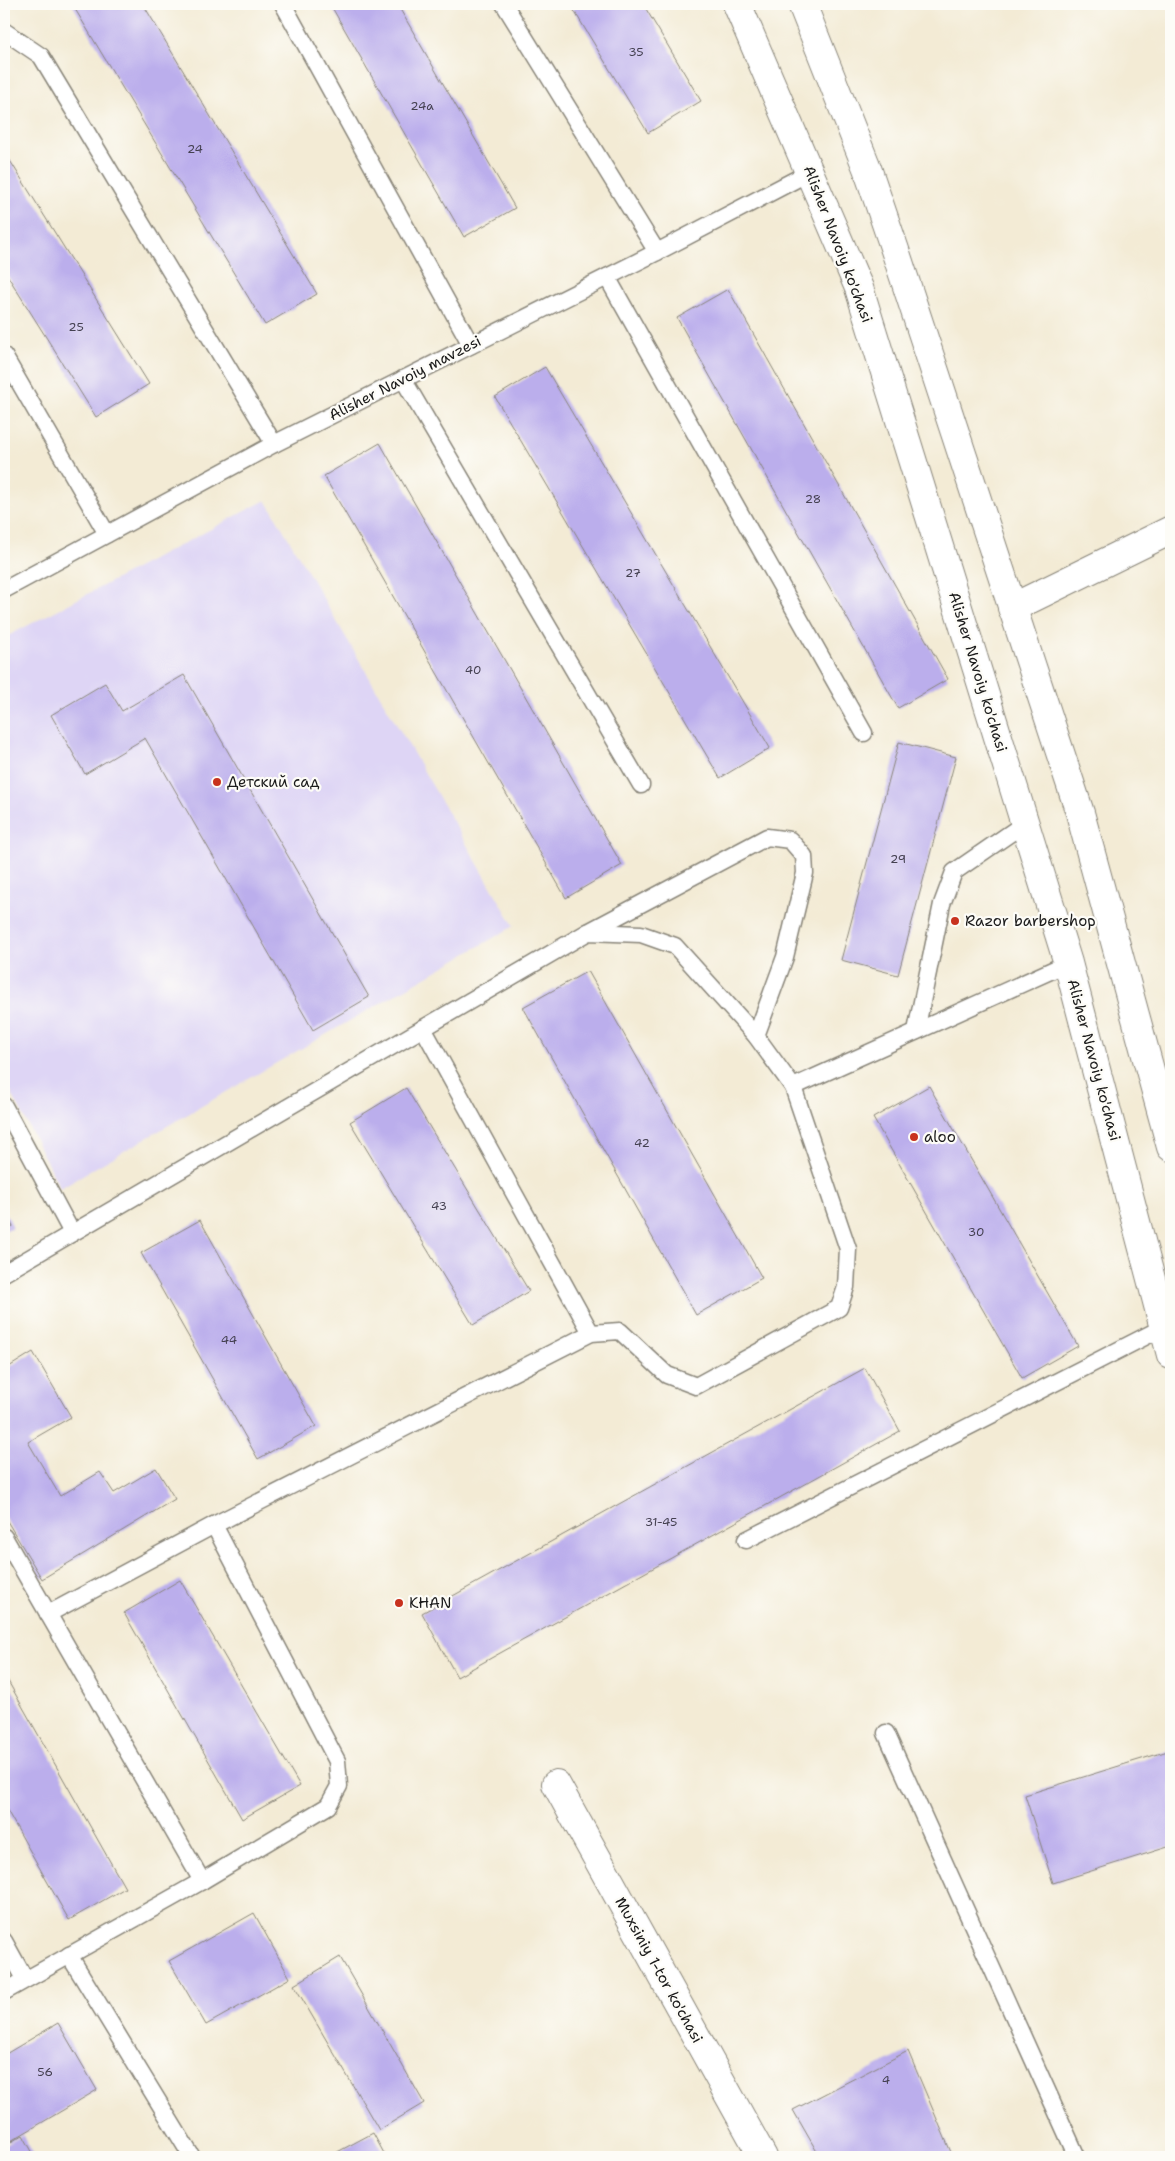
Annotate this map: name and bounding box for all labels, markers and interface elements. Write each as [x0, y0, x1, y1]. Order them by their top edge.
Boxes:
house number: 35 [628, 44, 644, 60]
house number: 24a [410, 98, 434, 114]
house number: 24 [187, 141, 203, 157]
street label: Alisher Navoiy ko'chasi [799, 163, 877, 325]
house number: 25 [68, 319, 84, 335]
street label: Alisher Navoiy mavzesi [325, 331, 485, 425]
house number: 28 [805, 491, 821, 507]
house number: 27 [625, 565, 641, 581]
street label: Alisher Navoiy ko'chasi [944, 589, 1012, 755]
house number: 40 [465, 662, 481, 678]
place label: Детский сад [227, 772, 320, 792]
marker: Детский сад [211, 776, 223, 788]
house number: 29 [890, 851, 906, 867]
place label: Razor barbershop [965, 911, 1096, 931]
marker: Razor barbershop [949, 915, 961, 927]
street label: Alisher Navoiy ko'chasi [1063, 977, 1125, 1143]
place label: aloo [924, 1127, 956, 1147]
marker: aloo [908, 1131, 920, 1143]
house number: 42 [634, 1135, 650, 1151]
house number: 43 [431, 1198, 447, 1214]
house number: 30 [968, 1224, 984, 1240]
house number: 44 [221, 1332, 237, 1348]
house number: 31-45 [645, 1514, 677, 1530]
place label: KHAN [409, 1593, 451, 1613]
marker: KHAN [393, 1597, 405, 1609]
street label: Muxsiniy 1-tor ko'chasi [610, 1893, 708, 2047]
house number: 56 [37, 2064, 53, 2080]
house number: 4 [882, 2072, 890, 2088]

